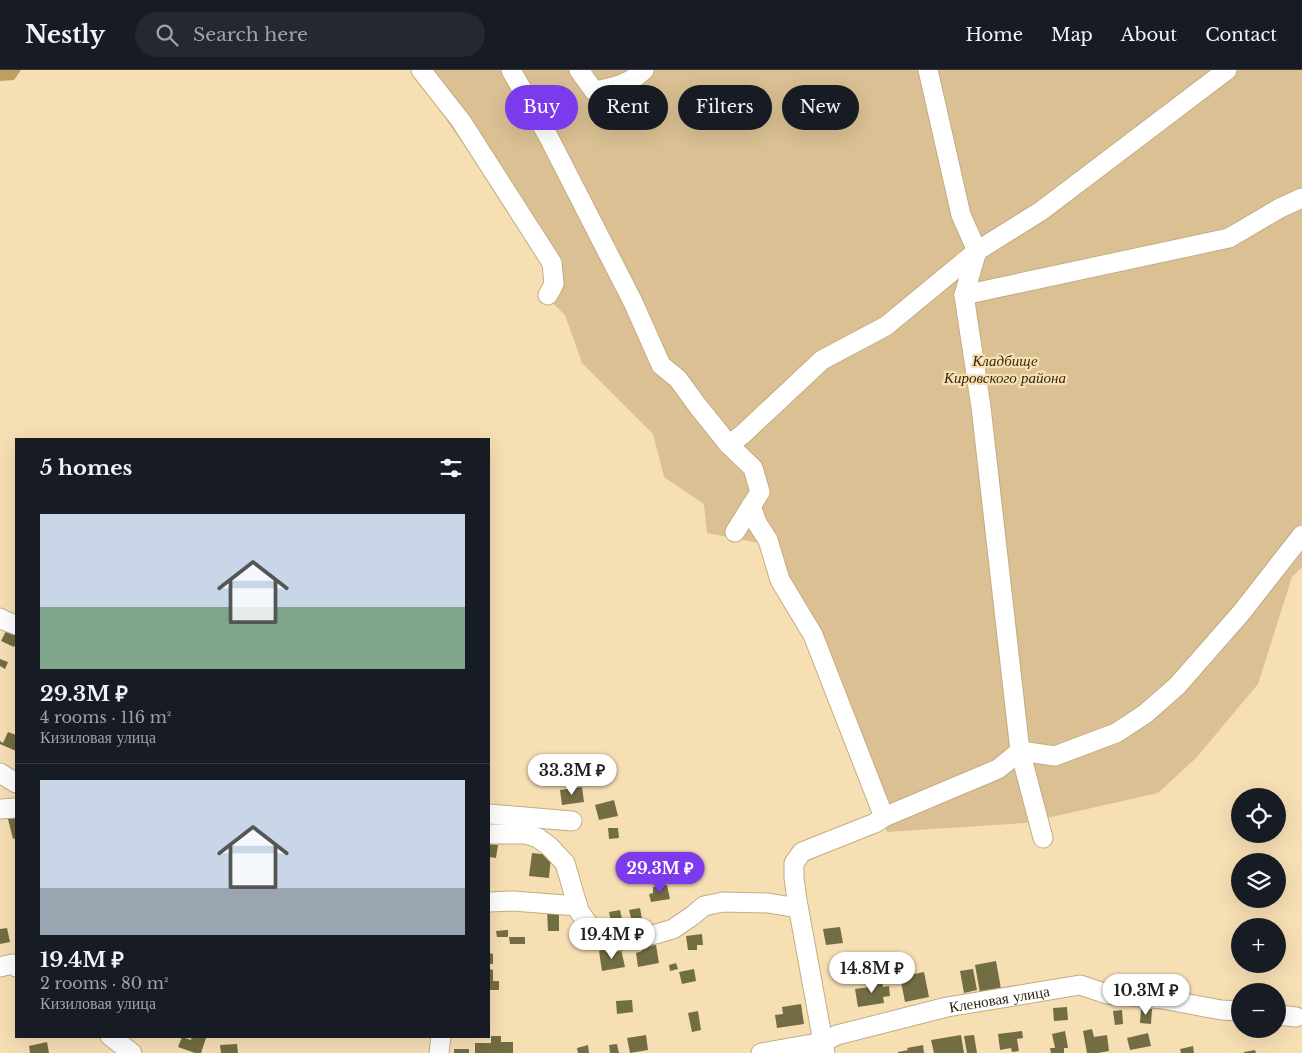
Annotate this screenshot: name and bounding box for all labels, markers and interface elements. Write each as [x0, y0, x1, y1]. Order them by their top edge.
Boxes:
search box [135, 12, 485, 57]
text: Nestly [25, 20, 105, 49]
icon: search [153, 21, 181, 49]
text: Search here [193, 23, 308, 46]
text: Home [965, 24, 1023, 46]
text: Map [1051, 24, 1093, 46]
text: About [1121, 24, 1177, 46]
text: Contact [1205, 24, 1277, 46]
chip: Buy [505, 85, 578, 130]
chip: Rent [588, 85, 668, 130]
chip: Filters [678, 85, 772, 130]
chip: New [782, 85, 859, 130]
park label: Кладбище Кировского района [943, 351, 1066, 387]
icon: filters [437, 454, 465, 482]
text: 5 homes [40, 455, 132, 481]
icon: home [208, 547, 298, 637]
text: 29.3M ₽ [40, 681, 128, 707]
text: 4 rooms · 116 m² [40, 707, 171, 727]
text: Кизиловая улица [40, 727, 156, 747]
pin: 33.3M ₽ [526, 754, 618, 796]
text: 33.3M ₽ [539, 760, 605, 780]
map controls [1231, 788, 1286, 1038]
button: locate [1231, 788, 1286, 843]
icon: home [208, 812, 298, 902]
pin: 29.3M ₽ [614, 852, 706, 894]
button: layers [1231, 853, 1286, 908]
text: 29.3M ₽ [626, 858, 694, 878]
pin: 19.4M ₽ [566, 918, 658, 960]
button: + [1231, 918, 1286, 973]
text: 19.4M ₽ [580, 924, 644, 944]
text: 19.4M ₽ [40, 947, 124, 973]
pin: 14.8M ₽ [826, 952, 918, 994]
text: 14.8M ₽ [840, 958, 904, 978]
text: 2 rooms · 80 m² [40, 973, 168, 993]
pin: 10.3M ₽ [1100, 974, 1192, 1016]
text: 10.3M ₽ [1114, 980, 1178, 1000]
street label: Кленовая улица [948, 981, 1051, 1016]
button: − [1231, 983, 1286, 1038]
text: Кизиловая улица [40, 993, 156, 1013]

